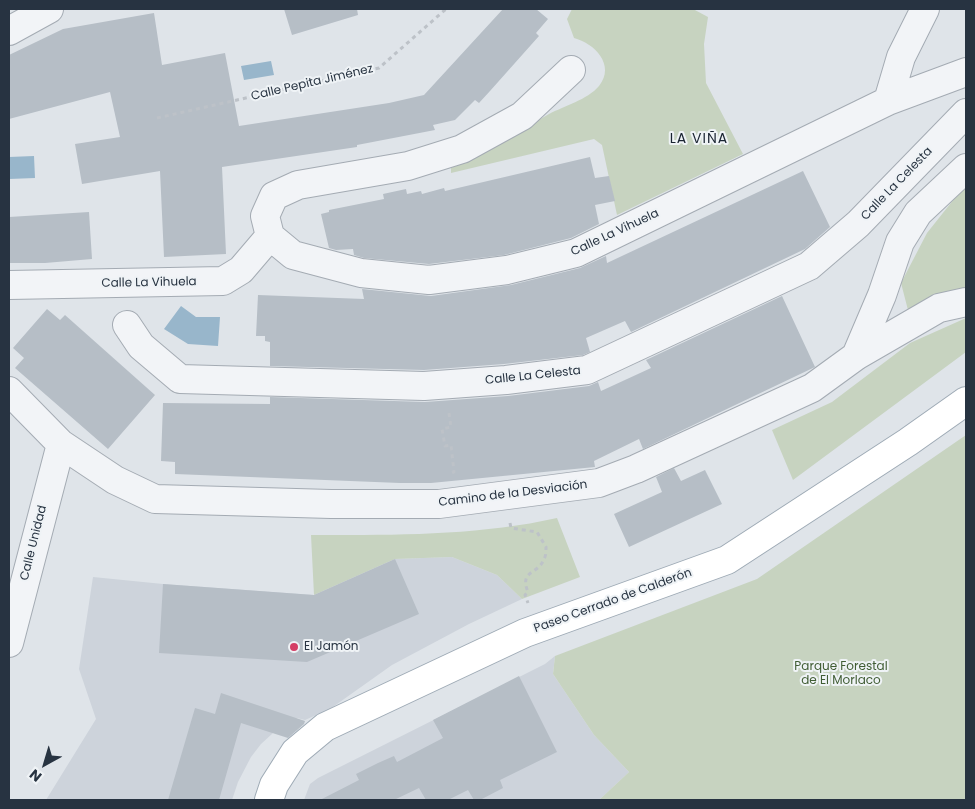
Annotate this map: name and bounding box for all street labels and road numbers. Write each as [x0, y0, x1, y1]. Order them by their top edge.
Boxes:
street label: Calle Pepita Jiménez [250, 62, 374, 104]
street label: Calle La Celesta [858, 144, 936, 224]
street label: Calle La Vihuela [569, 206, 661, 260]
street label: Calle La Vihuela [101, 275, 197, 291]
street label: Calle La Celesta [484, 364, 582, 388]
street label: Camino de la Desviación [438, 478, 588, 510]
street label: Calle Unidad [18, 504, 50, 582]
street label: Paseo Cerrado de Calderón [532, 566, 694, 636]

